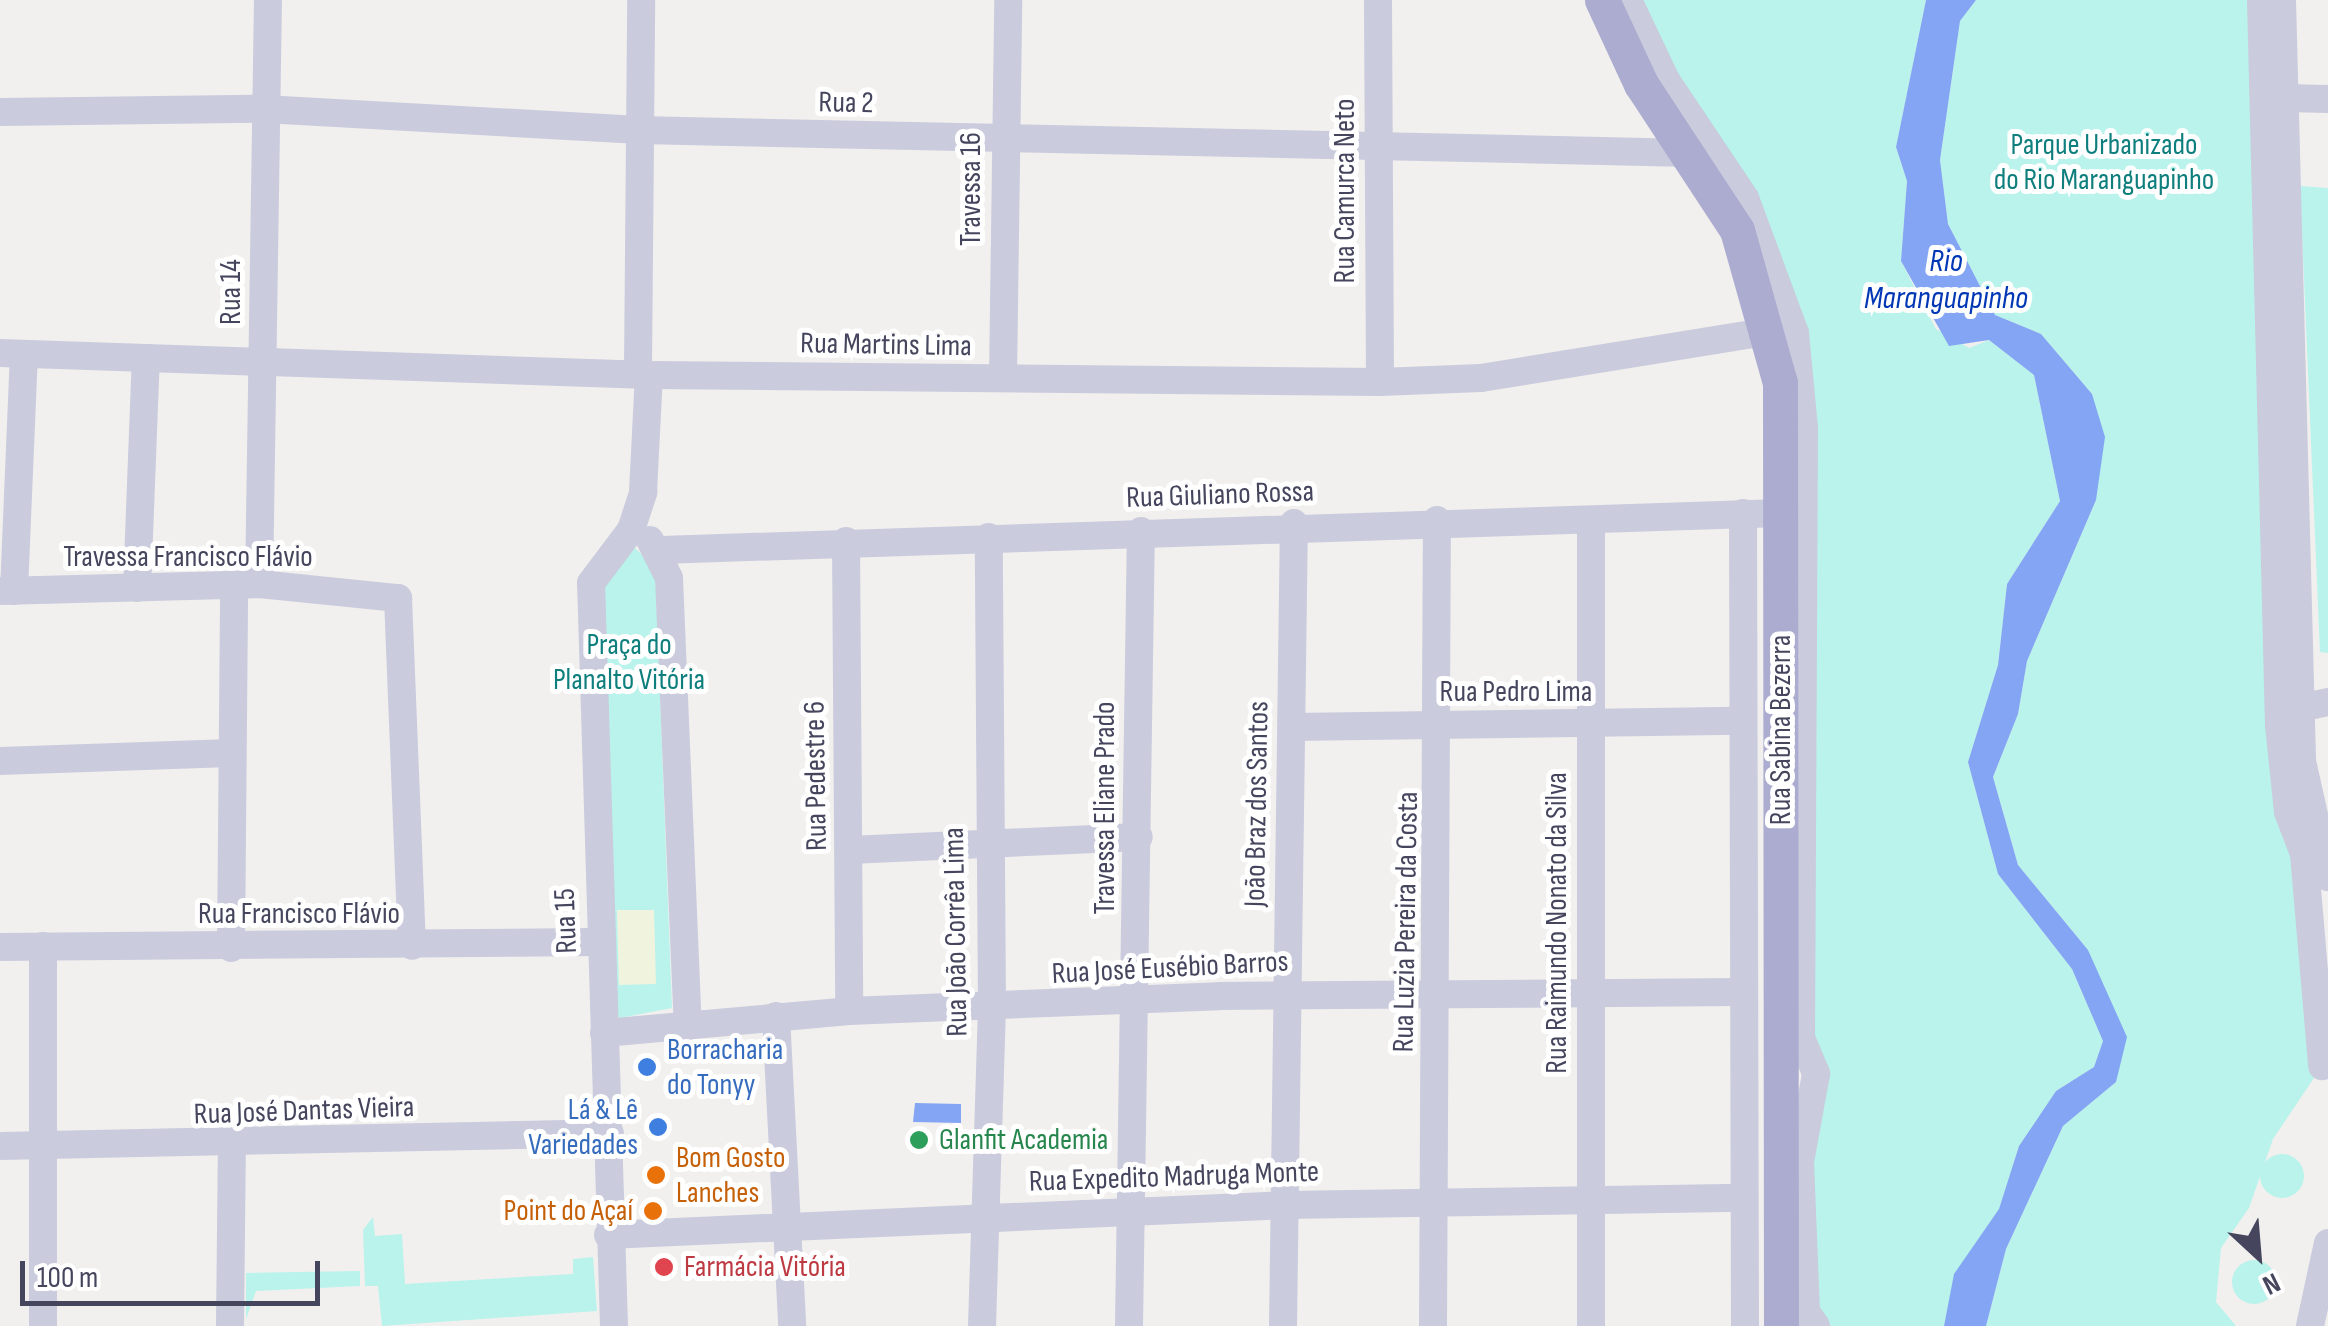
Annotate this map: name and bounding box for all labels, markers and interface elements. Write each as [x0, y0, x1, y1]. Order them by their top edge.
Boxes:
street label: Rua 2 [818, 85, 874, 121]
street label: Rua Camurca Neto [1327, 99, 1363, 283]
park label: Parque Urbanizado do Rio Maranguapinho [1994, 127, 2214, 198]
street label: Travessa 16 [953, 132, 989, 246]
water label: Rio Maranguapinho [1864, 244, 2028, 319]
street label: Rua 14 [213, 259, 249, 325]
street label: Rua Martins Lima [800, 326, 972, 364]
street label: Rua Giuliano Rossa [1125, 474, 1315, 516]
street label: Travessa Francisco Flávio [63, 539, 313, 575]
park label: Praça do Planalto Vitória [553, 627, 705, 698]
street label: Rua Sabina Bezerra [1763, 635, 1799, 825]
street label: Rua Pedro Lima [1440, 674, 1592, 710]
street label: Rua Pedestre 6 [797, 701, 835, 851]
street label: João Braz dos Santos [1237, 701, 1277, 907]
street label: Travessa Eliane Prado [1087, 702, 1123, 914]
street label: Rua Raimundo Nonato da Silva [1539, 772, 1575, 1074]
street label: Rua Luzia Pereira da Costa [1386, 791, 1426, 1053]
street label: Rua João Corrêa Lima [936, 827, 976, 1037]
street label: Rua 15 [547, 888, 585, 954]
street label: Rua Francisco Flávio [198, 896, 400, 932]
street label: Rua José Eusébio Barros [1051, 944, 1289, 992]
place label: Borracharia do Tonyy [667, 1032, 783, 1102]
marker: Borracharia do Tonyy [636, 1056, 658, 1078]
street label: Rua José Dantas Vieira [193, 1089, 415, 1133]
place label: Lá & Lê Variedades [528, 1092, 638, 1162]
marker: Lá & Lê Variedades [647, 1116, 669, 1138]
place label: Glanfit Academia [939, 1122, 1108, 1158]
marker: Glanfit Academia [908, 1129, 930, 1151]
place label: Bom Gosto Lanches [676, 1140, 785, 1210]
street label: Rua Expedito Madruga Monte [1028, 1154, 1320, 1200]
marker: Bom Gosto Lanches [645, 1164, 667, 1186]
place label: Point do Açaí [504, 1193, 633, 1229]
marker: Point do Açaí [642, 1200, 664, 1222]
north arrow [2208, 1206, 2308, 1306]
scale bar [25, 1241, 325, 1303]
place label: Farmácia Vitória [684, 1249, 846, 1285]
marker: Farmácia Vitória [653, 1256, 675, 1278]
text: 100 m [37, 1260, 98, 1296]
text: N [2257, 1265, 2285, 1302]

